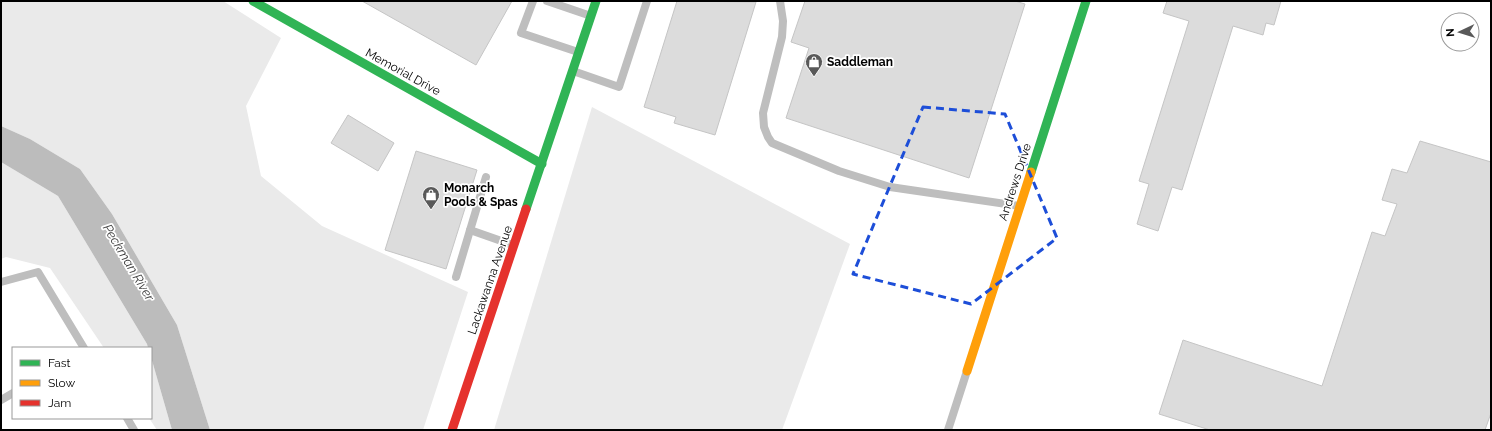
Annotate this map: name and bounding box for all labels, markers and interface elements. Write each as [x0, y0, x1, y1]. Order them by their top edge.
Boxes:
north arrow [1440, 12, 1480, 52]
text: N [1444, 28, 1457, 37]
street label: Memorial Drive [363, 46, 443, 98]
shop icon: Saddleman [804, 52, 824, 77]
place label: Saddleman [827, 55, 893, 69]
street label: Andrews Drive [996, 142, 1034, 222]
place label: Monarch Pools & Spas [444, 181, 518, 209]
shop icon: Monarch Pools & Spas [421, 185, 441, 210]
water label: Peckman River [100, 221, 158, 304]
street label: Lackawanna Avenue [465, 224, 515, 336]
legend [12, 347, 152, 419]
text: Fast [48, 356, 71, 370]
text: Slow [48, 376, 75, 390]
text: Jam [48, 396, 71, 410]

